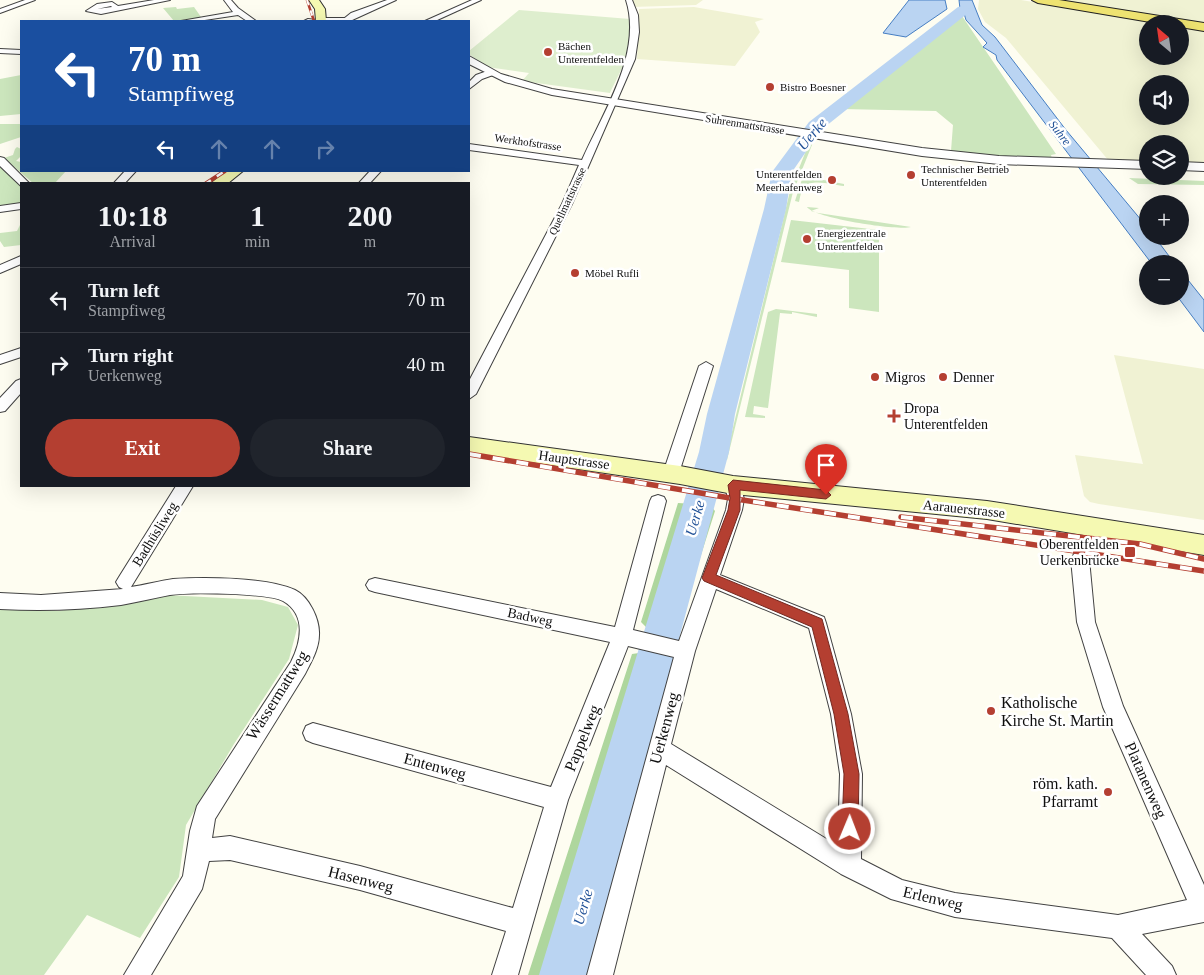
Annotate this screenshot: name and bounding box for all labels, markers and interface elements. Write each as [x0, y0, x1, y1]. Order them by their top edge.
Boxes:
north arrow [1139, 15, 1189, 65]
map controls [1139, 15, 1189, 305]
icon: left [45, 40, 110, 105]
text: 70 m [128, 40, 201, 79]
place label: Bächen Unterentfelden [558, 40, 624, 65]
marker: Bächen Unterentfelden [542, 46, 554, 58]
button: sound [1139, 75, 1189, 125]
text: Stampfiweg [128, 81, 234, 106]
marker: Bistro Boesner [764, 81, 776, 93]
place label: Bistro Boesner [780, 81, 846, 93]
street label: Suhrenmattstrasse [705, 112, 786, 136]
water label: Uerke [794, 115, 830, 153]
water label: Suhre [1046, 118, 1074, 149]
street label: Werkhofstrasse [494, 131, 562, 153]
icon: left [152, 135, 180, 163]
icon: ahead [205, 135, 233, 163]
icon: ahead [258, 135, 286, 163]
icon: right [311, 135, 339, 163]
button: layers [1139, 135, 1189, 185]
place label: Technischer Betrieb Unterentfelden [921, 163, 1010, 188]
street label: Quellmattstrasse [546, 165, 588, 237]
place label: Unterentfelden Meerhafenweg [756, 168, 822, 193]
marker: Technischer Betrieb Unterentfelden [905, 169, 917, 181]
marker: Unterentfelden Meerhafenweg [826, 174, 838, 186]
button: + [1139, 195, 1189, 245]
text: 10:18 [98, 199, 168, 232]
text: 1 [250, 199, 265, 232]
text: 200 [347, 199, 392, 232]
place label: Energiezentrale Unterentfelden [817, 227, 886, 252]
text: Arrival [109, 233, 156, 250]
text: min [245, 233, 270, 250]
text: m [364, 233, 376, 250]
marker: Energiezentrale Unterentfelden [801, 233, 813, 245]
button: − [1139, 255, 1189, 305]
marker: Möbel Rufli [569, 267, 581, 279]
place label: Möbel Rufli [585, 267, 639, 279]
text: Turn left [88, 280, 160, 301]
icon: left [45, 286, 73, 314]
text: 70 m [406, 289, 445, 310]
text: Stampfiweg [88, 302, 165, 319]
text: Turn right [88, 345, 173, 366]
icon: right [45, 351, 73, 379]
text: 40 m [406, 354, 445, 375]
text: Uerkenweg [88, 367, 162, 384]
place label: Migros [885, 370, 925, 385]
place label: Denner [953, 370, 995, 385]
marker: Migros [869, 371, 881, 383]
marker: Denner [937, 371, 949, 383]
place label: Dropa Unterentfelden [904, 401, 988, 432]
marker: Dropa Unterentfelden [888, 410, 900, 422]
button: Exit [45, 419, 240, 477]
button: Share [250, 419, 445, 477]
pin [805, 444, 847, 495]
street label: Hauptstrasse [538, 448, 610, 472]
icon: arrive [812, 451, 840, 479]
street label: Aarauerstrasse [922, 497, 1006, 521]
water label: Uerke [682, 498, 708, 538]
street label: Badhüsliweg [129, 499, 181, 569]
place label: Oberentfelden Uerkenbrücke [1039, 537, 1119, 568]
marker: Oberentfelden Uerkenbrücke [1123, 545, 1137, 559]
street label: Badweg [506, 605, 554, 629]
street label: Wässermattweg [243, 647, 312, 743]
street label: Uerkenweg [646, 690, 683, 766]
place label: Katholische Kirche St. Martin [1001, 694, 1113, 729]
street label: Pappelweg [561, 702, 604, 774]
marker: Katholische Kirche St. Martin [985, 705, 997, 717]
street label: Platanenweg [1121, 739, 1170, 821]
street label: Entenweg [402, 750, 468, 783]
place label: röm. kath. Pfarramt [1033, 775, 1099, 810]
marker: röm. kath. Pfarramt [1102, 786, 1114, 798]
position arrow [823, 802, 875, 854]
street label: Hasenweg [326, 863, 395, 896]
street label: Erlenweg [901, 883, 965, 914]
water label: Uerke [570, 887, 596, 927]

